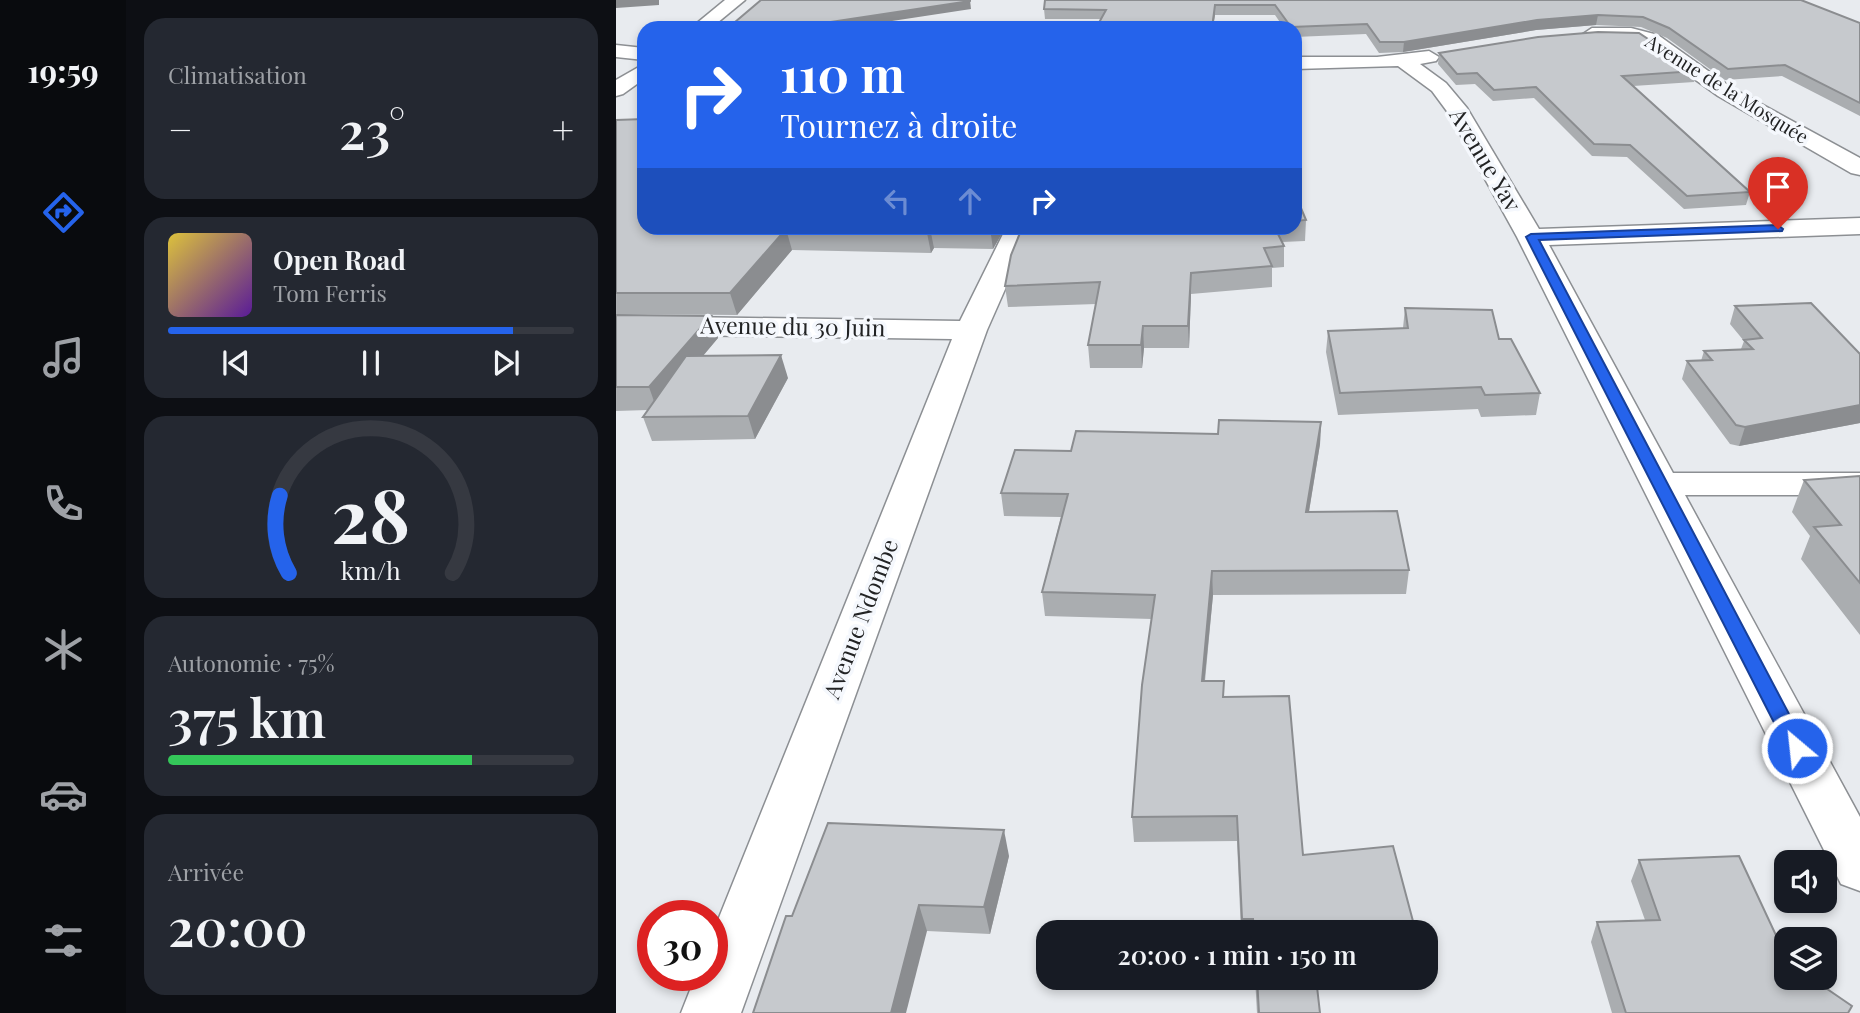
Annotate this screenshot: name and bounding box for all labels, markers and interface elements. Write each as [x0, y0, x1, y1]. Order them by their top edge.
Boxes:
street label: Avenue de la Mosquée [1640, 27, 1814, 149]
text: 110 m [780, 40, 905, 105]
text: 19:59 [27, 48, 99, 91]
icon: right [665, 49, 756, 140]
text: Climatisation [168, 59, 307, 90]
text: 23° [339, 94, 405, 163]
street label: Avenue Yav [1443, 101, 1530, 217]
text: − [168, 103, 193, 154]
text: + [552, 103, 574, 154]
text: Tournez à droite [780, 103, 1018, 146]
pin [1748, 157, 1808, 229]
icon: arrive [1759, 168, 1797, 206]
icon: left [878, 182, 916, 220]
icon: ahead [951, 182, 989, 220]
icon: right [1024, 182, 1062, 220]
icon: directions [39, 188, 88, 237]
text: Open Road [273, 242, 406, 277]
text: Tom Ferris [273, 277, 387, 308]
street label: Avenue du 30 Juin [699, 308, 886, 343]
icon: music [39, 333, 88, 382]
icon: previous [217, 344, 255, 382]
icon: pause [352, 344, 390, 382]
icon: next [487, 344, 525, 382]
text: 28 [332, 464, 410, 561]
icon: phone [39, 479, 88, 528]
street label: Avenue Ndombe [815, 534, 904, 704]
text: km/h [341, 552, 401, 585]
icon: climate [39, 625, 88, 674]
text: Autonomie · 75% [168, 647, 335, 678]
text: 375 km [168, 682, 326, 751]
position arrow [1760, 711, 1834, 785]
icon: car [39, 770, 88, 819]
map controls [1774, 850, 1837, 990]
button: sound [1774, 850, 1837, 913]
text: Arrivée [168, 856, 244, 887]
text: 20:00 [168, 891, 307, 960]
speed limit sign: 30 [637, 900, 728, 991]
icon: filters [39, 916, 88, 965]
button: layers [1774, 927, 1837, 990]
text: 20:00 · 1 min · 150 m [1117, 937, 1357, 972]

